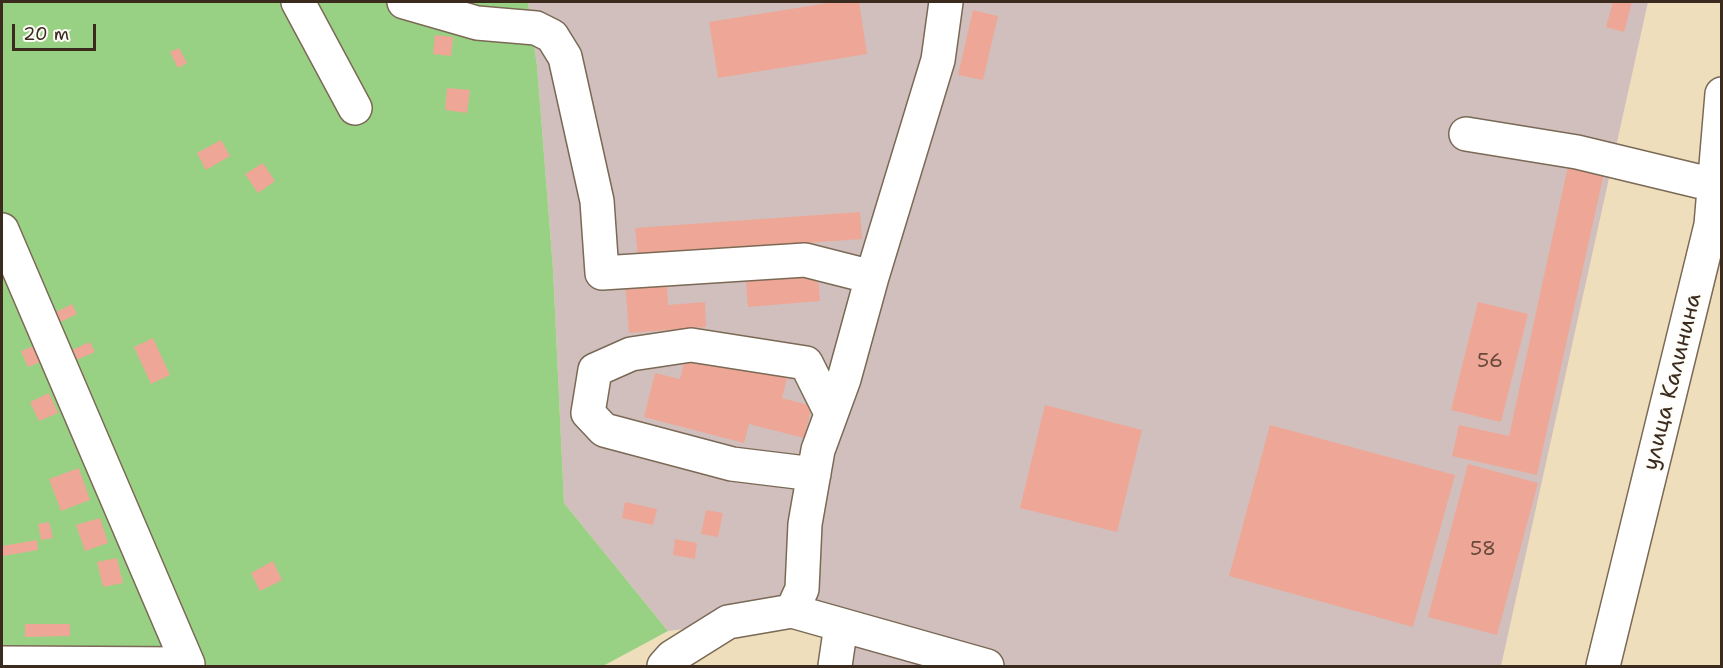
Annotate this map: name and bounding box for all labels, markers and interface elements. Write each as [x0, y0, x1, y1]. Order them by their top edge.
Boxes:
scale bar [15, 12, 99, 50]
text: 20 m [23, 22, 69, 46]
street label: улица Калинина [1638, 291, 1708, 473]
house number: 56 [1477, 350, 1503, 374]
house number: 58 [1470, 538, 1496, 562]

